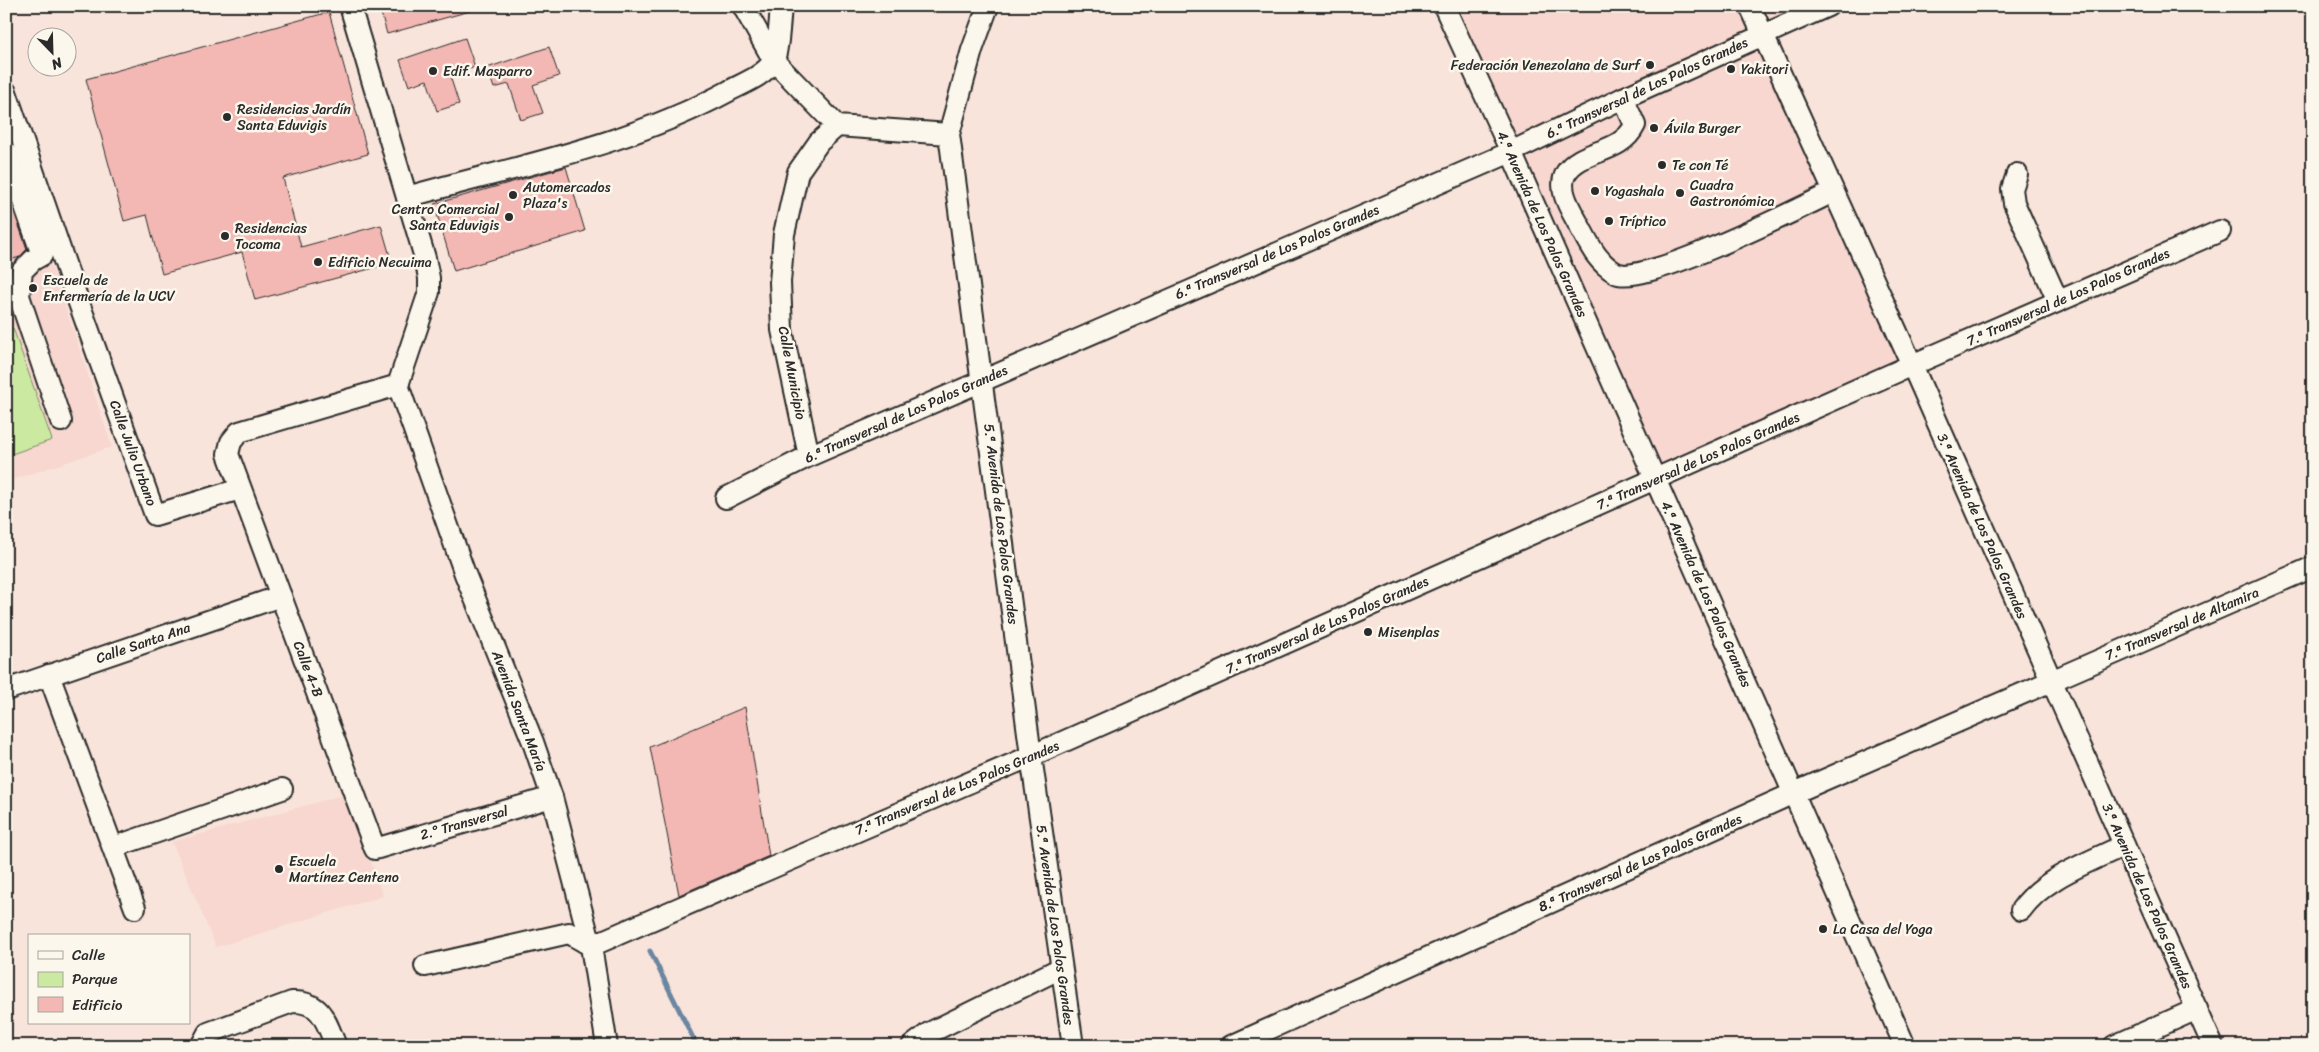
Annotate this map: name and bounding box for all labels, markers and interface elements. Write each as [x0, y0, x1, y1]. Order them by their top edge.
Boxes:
north arrow [28, 28, 78, 78]
street label: 6.ª Transversal de Los Palos Grandes [1542, 30, 1752, 146]
text: N [47, 50, 67, 77]
place label: Federación Venezolana de Surf [1451, 53, 1642, 78]
place label: Yakitori [1741, 57, 1789, 82]
place label: Edif. Masparro [443, 59, 532, 84]
marker: Federación Venezolana de Surf [1644, 59, 1656, 71]
marker: Yakitori [1725, 63, 1737, 75]
marker: Edif. Masparro [427, 65, 439, 77]
place label: Residencias Jardín Santa Eduvigis [237, 97, 351, 138]
marker: Residencias Jardín Santa Eduvigis [221, 111, 233, 123]
place label: Ávila Burger [1663, 116, 1742, 141]
marker: Ávila Burger [1648, 122, 1660, 134]
street label: 4.ª Avenida de Los Palos Grandes [1489, 126, 1595, 322]
place label: Te con Té [1672, 153, 1728, 178]
marker: Te con Té [1656, 159, 1668, 171]
place label: Cuadra Gastronómica [1690, 173, 1774, 214]
place label: Automercados Plaza's [522, 175, 611, 216]
place label: Yogashala [1605, 179, 1664, 204]
marker: Yogashala [1589, 185, 1601, 197]
marker: Cuadra Gastronómica [1674, 187, 1686, 199]
marker: Automercados Plaza's [507, 189, 519, 201]
place label: Centro Comercial Santa Eduvigis [392, 197, 500, 238]
street label: 6.ª Transversal de Los Palos Grandes [1171, 197, 1383, 307]
place label: Tríptico [1619, 209, 1666, 234]
marker: Centro Comercial Santa Eduvigis [503, 211, 515, 223]
marker: Tríptico [1603, 215, 1615, 227]
place label: Residencias Tocoma [235, 216, 308, 257]
marker: Residencias Tocoma [219, 230, 231, 242]
street label: 7.ª Transversal de Los Palos Grandes [1962, 241, 2174, 353]
place label: Edificio Necuima [328, 250, 432, 275]
marker: Edificio Necuima [312, 256, 324, 268]
place label: Escuela de Enfermería de la UCV [43, 268, 175, 309]
marker: Escuela de Enfermería de la UCV [27, 282, 39, 294]
street label: Calle Municipio [771, 324, 813, 422]
street label: 6.ª Transversal de Los Palos Grandes [800, 358, 1012, 470]
street label: Calle Julio Urbano [102, 396, 164, 510]
street label: 7.ª Transversal de Los Palos Grandes [1592, 405, 1804, 517]
street label: 5.ª Avenida de Los Palos Grandes [976, 422, 1026, 626]
street label: 3.ª Avenida de Los Palos Grandes [1930, 429, 2035, 624]
street label: 4.ª Avenida de Los Palos Grandes [1653, 496, 1759, 692]
street label: 7.ª Transversal de Los Palos Grandes [1221, 569, 1433, 681]
street label: 7.ª Transversal de Altamira [2101, 580, 2263, 668]
street label: Calle Santa Ana [92, 615, 195, 671]
place label: Misenplas [1378, 620, 1440, 645]
marker: Misenplas [1362, 626, 1374, 638]
street label: Calle 4-B [286, 637, 330, 701]
street label: Avenida Santa María [484, 646, 554, 775]
street label: 7.ª Transversal de Los Palos Grandes [851, 733, 1063, 843]
street label: 2.° Transversal [417, 798, 512, 848]
street label: 3.ª Avenida de Los Palos Grandes [2095, 799, 2200, 994]
street label: 8.ª Transversal de Los Palos Grandes [1534, 807, 1746, 919]
street label: 5.ª Avenida de Los Palos Grandes [1029, 823, 1082, 1027]
place label: Escuela Martínez Centeno [289, 849, 399, 890]
marker: Escuela Martínez Centeno [273, 863, 285, 875]
place label: La Casa del Yoga [1833, 917, 1933, 942]
marker: La Casa del Yoga [1817, 923, 1829, 935]
legend [28, 934, 190, 1024]
text: Calle [72, 942, 105, 968]
text: Parque [72, 966, 117, 992]
text: Edificio [72, 992, 123, 1018]

